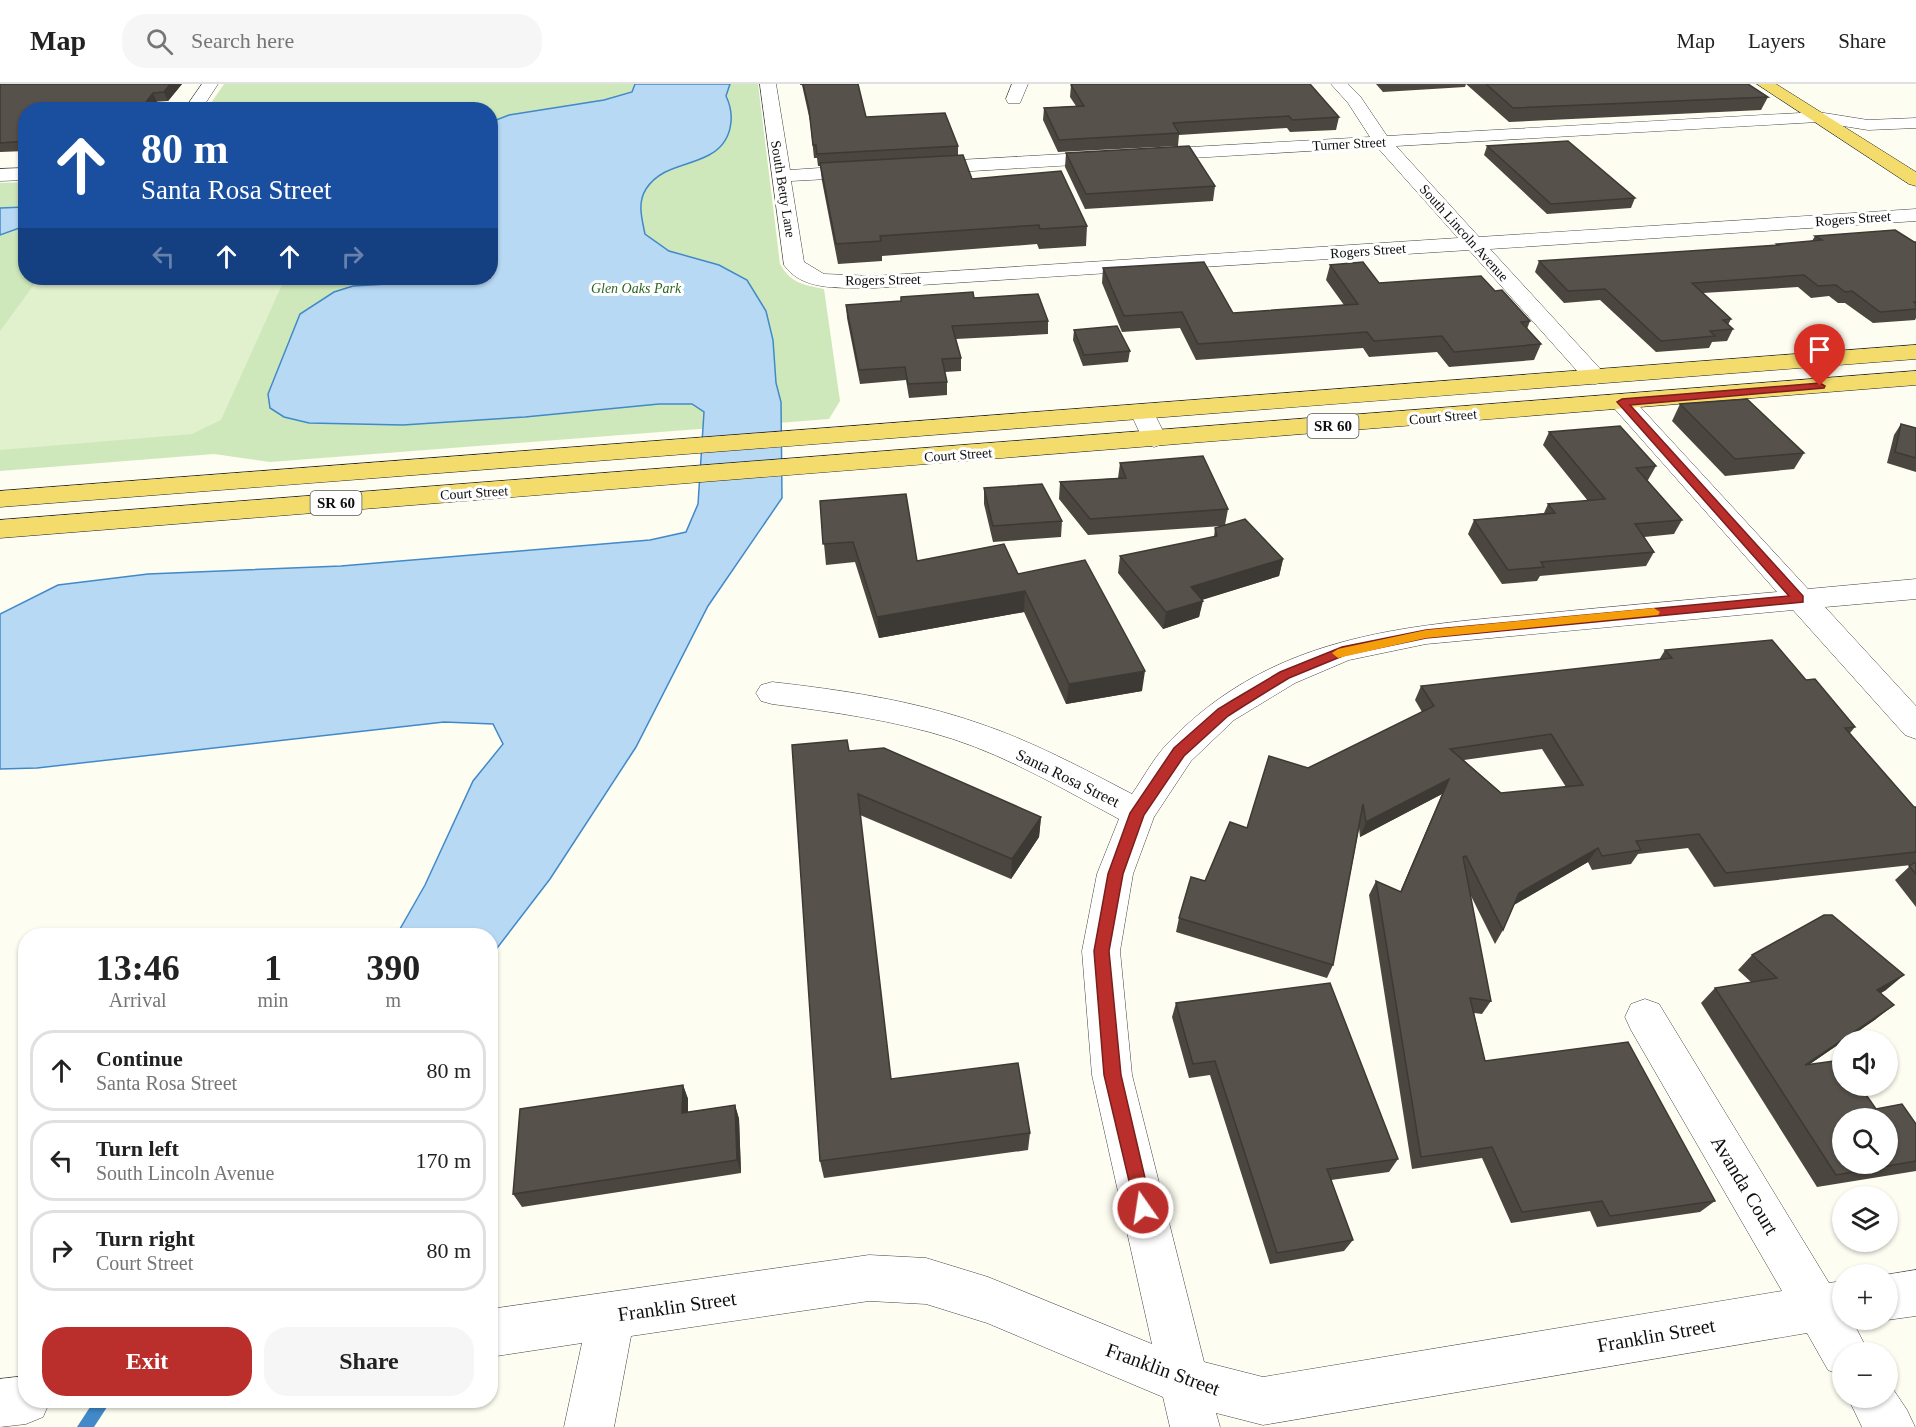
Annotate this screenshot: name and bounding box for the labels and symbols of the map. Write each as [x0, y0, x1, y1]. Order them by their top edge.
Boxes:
street label: Turner Street [1312, 135, 1386, 153]
street label: South Betty Lane [768, 139, 798, 239]
street label: South Lincoln Avenue [1417, 182, 1511, 284]
street label: Rogers Street [1815, 209, 1891, 229]
street label: Rogers Street [1330, 241, 1406, 261]
street label: Rogers Street [845, 272, 921, 288]
park label: Glen Oaks Park [591, 281, 682, 296]
pin [1794, 324, 1845, 386]
street label: Court Street [1408, 407, 1478, 427]
road number: SR 60 [1308, 414, 1358, 438]
street label: Court Street [924, 445, 993, 465]
street label: Court Street [440, 483, 509, 503]
road number: SR 60 [310, 491, 362, 515]
street label: Santa Rosa Street [1014, 746, 1123, 811]
street label: Avanda Court [1707, 1132, 1783, 1239]
position arrow [1111, 1176, 1175, 1240]
street label: Franklin Street [616, 1287, 738, 1325]
street label: Franklin Street [1595, 1314, 1717, 1356]
street label: Franklin Street [1103, 1338, 1223, 1400]

